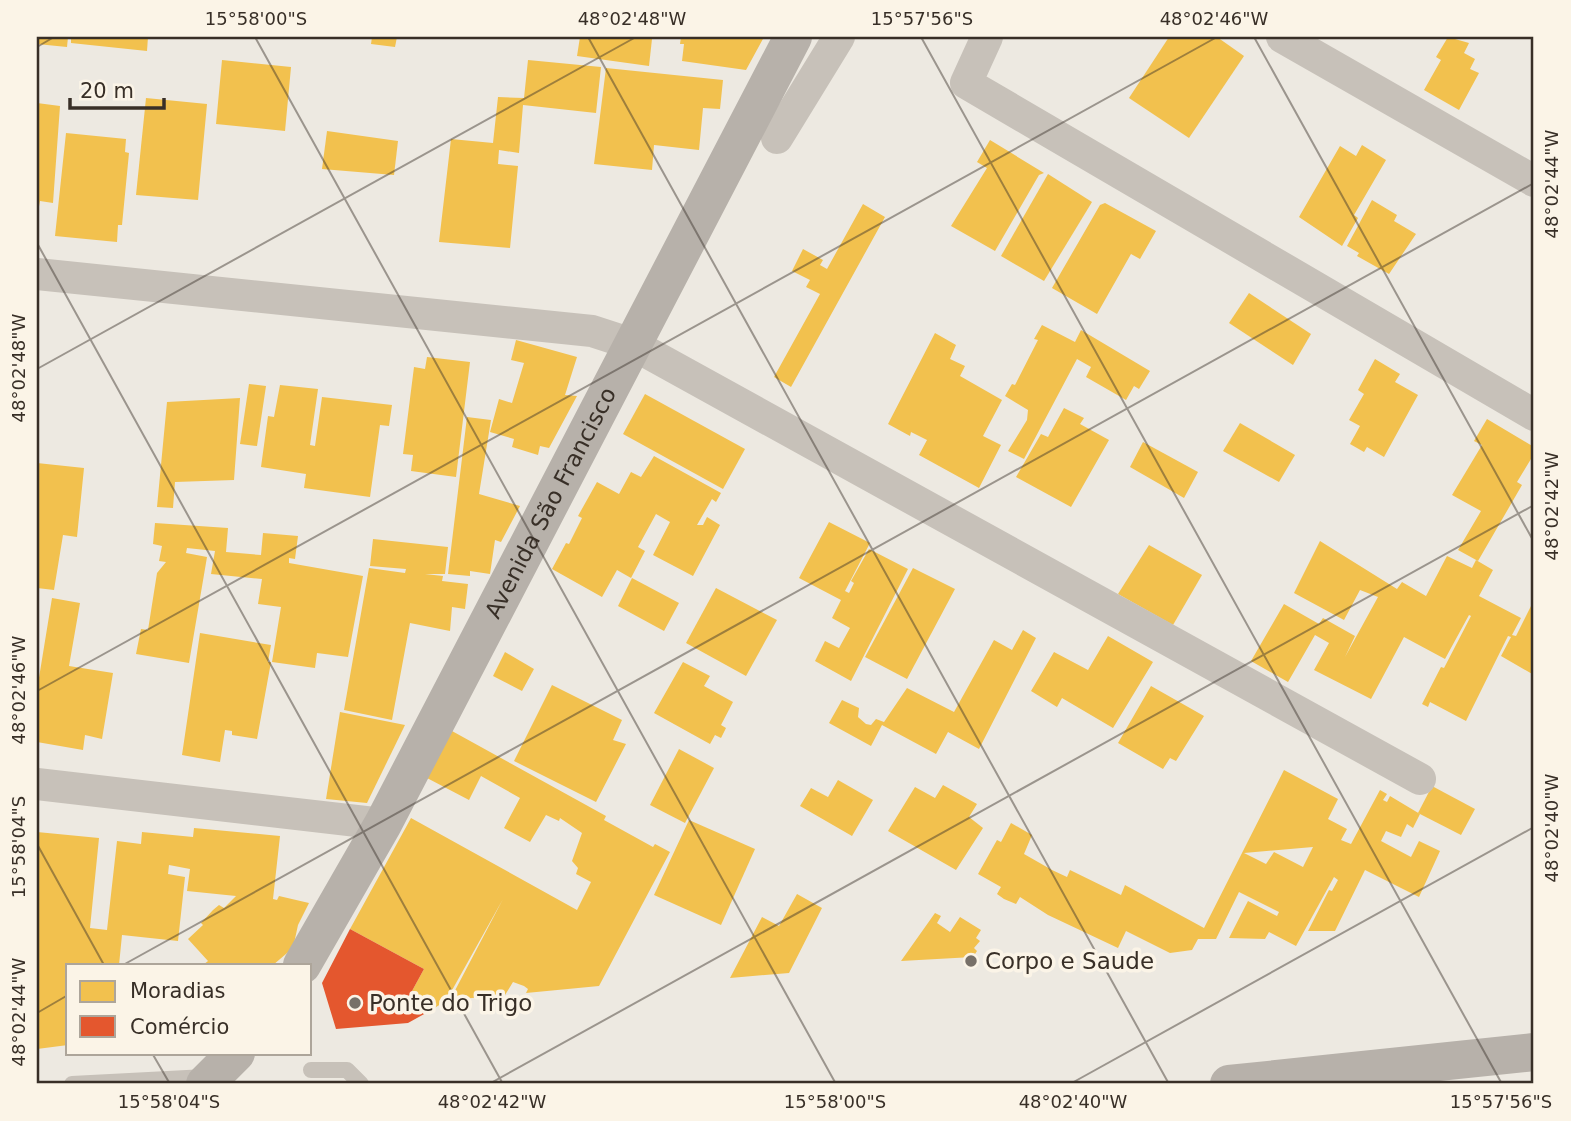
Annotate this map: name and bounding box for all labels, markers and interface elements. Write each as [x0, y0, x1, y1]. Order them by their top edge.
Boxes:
text: 15°58'00"S [205, 8, 307, 29]
text: 48°02'48"W [578, 8, 687, 29]
text: 15°57'56"S [871, 8, 973, 29]
text: 48°02'46"W [1160, 8, 1269, 29]
scale bar [70, 66, 164, 110]
text: 20 m [80, 79, 134, 103]
text: 48°02'44"W [1541, 129, 1562, 238]
text: 48°02'48"W [8, 313, 29, 422]
street label: Avenida São Francisco [480, 383, 621, 622]
text: 48°02'42"W [1541, 451, 1562, 560]
text: 48°02'46"W [8, 635, 29, 744]
text: 48°02'40"W [1541, 773, 1562, 882]
text: 15°58'04"S [8, 796, 29, 898]
place label: Corpo e Saude [985, 948, 1154, 974]
marker: Corpo e Saude [963, 953, 979, 969]
text: 48°02'44"W [8, 957, 29, 1066]
legend [66, 964, 312, 1054]
text: Moradias [130, 979, 225, 1003]
place label: Ponte do Trigo [369, 990, 532, 1016]
marker: Ponte do Trigo [347, 995, 363, 1011]
text: Comércio [130, 1015, 229, 1039]
text: 15°58'04"S [118, 1091, 220, 1112]
text: 48°02'42"W [438, 1091, 547, 1112]
text: 15°58'00"S [784, 1091, 886, 1112]
text: 48°02'40"W [1019, 1091, 1128, 1112]
text: 15°57'56"S [1450, 1091, 1552, 1112]

